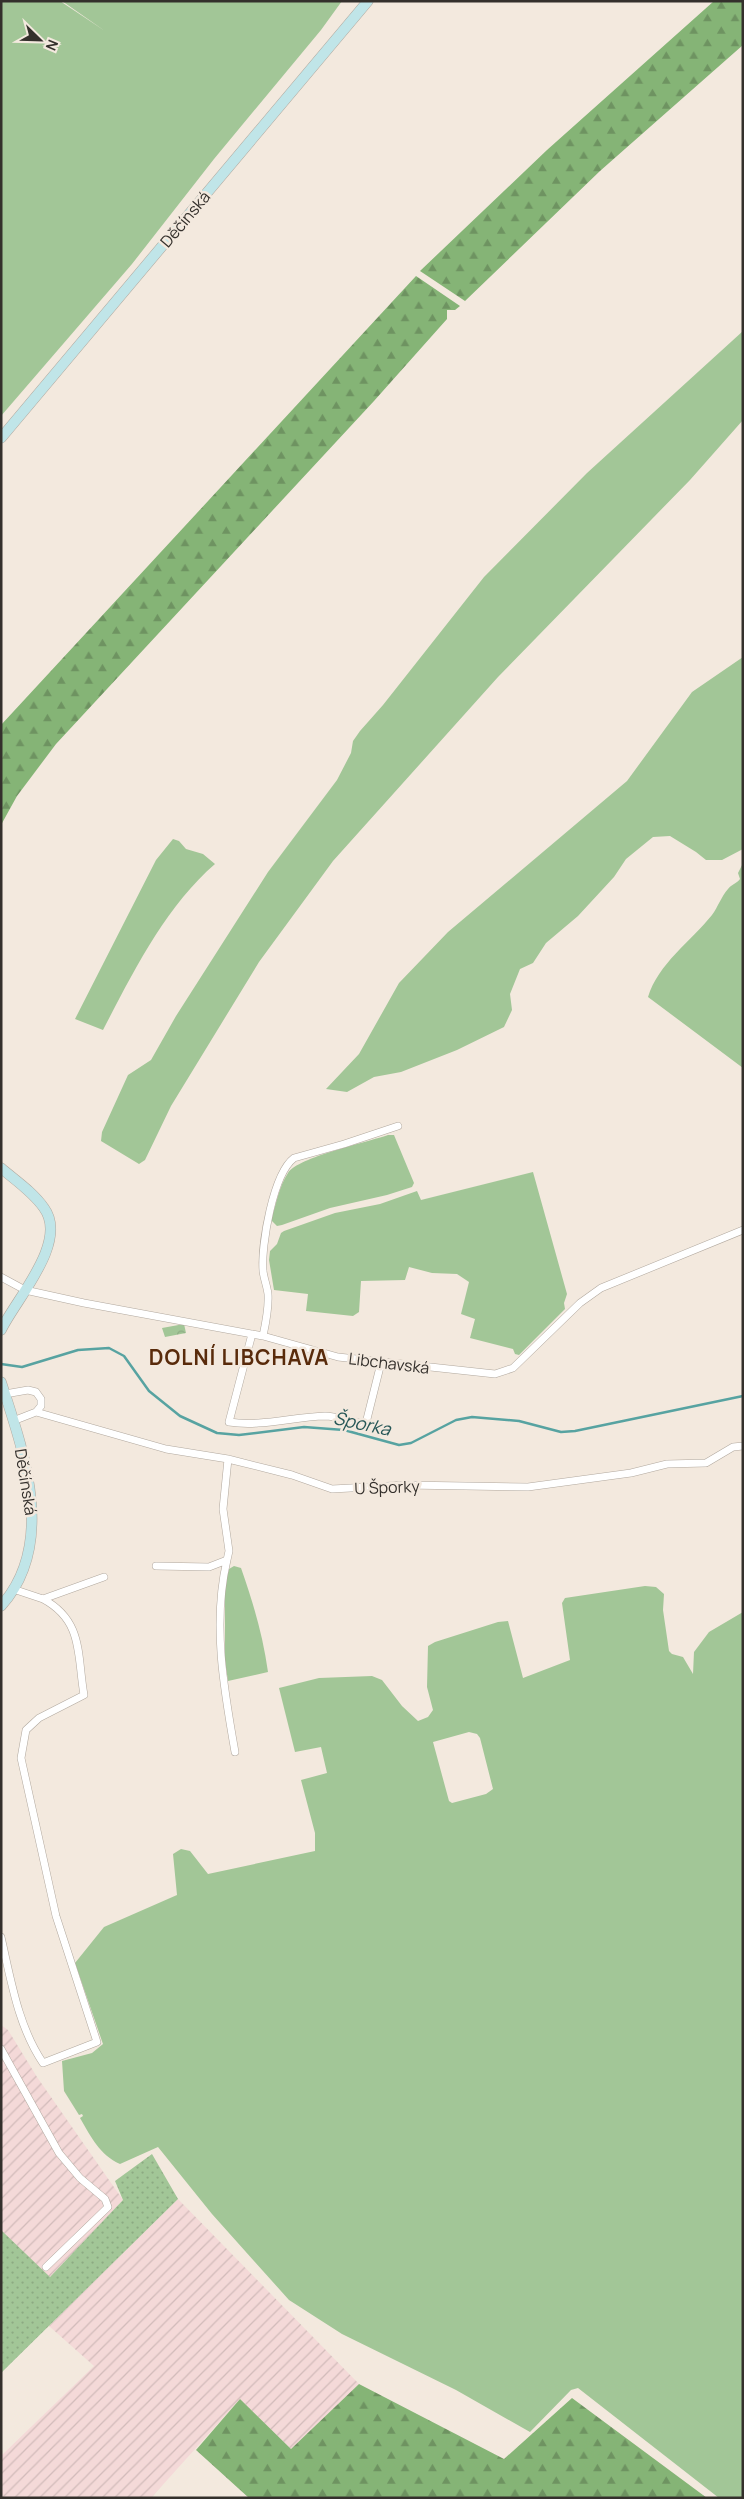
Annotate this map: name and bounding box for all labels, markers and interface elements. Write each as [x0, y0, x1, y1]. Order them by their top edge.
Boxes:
north arrow [15, 15, 65, 65]
text: N [42, 37, 63, 54]
street label: Děčínská [155, 186, 215, 252]
district label: DOLNÍ LIBCHAVA [149, 1343, 329, 1371]
street label: Libchavská [347, 1347, 431, 1379]
water label: Šporka [331, 1405, 394, 1441]
street label: Děčínská [10, 1447, 42, 1517]
street label: U Šporky [354, 1475, 421, 1499]

